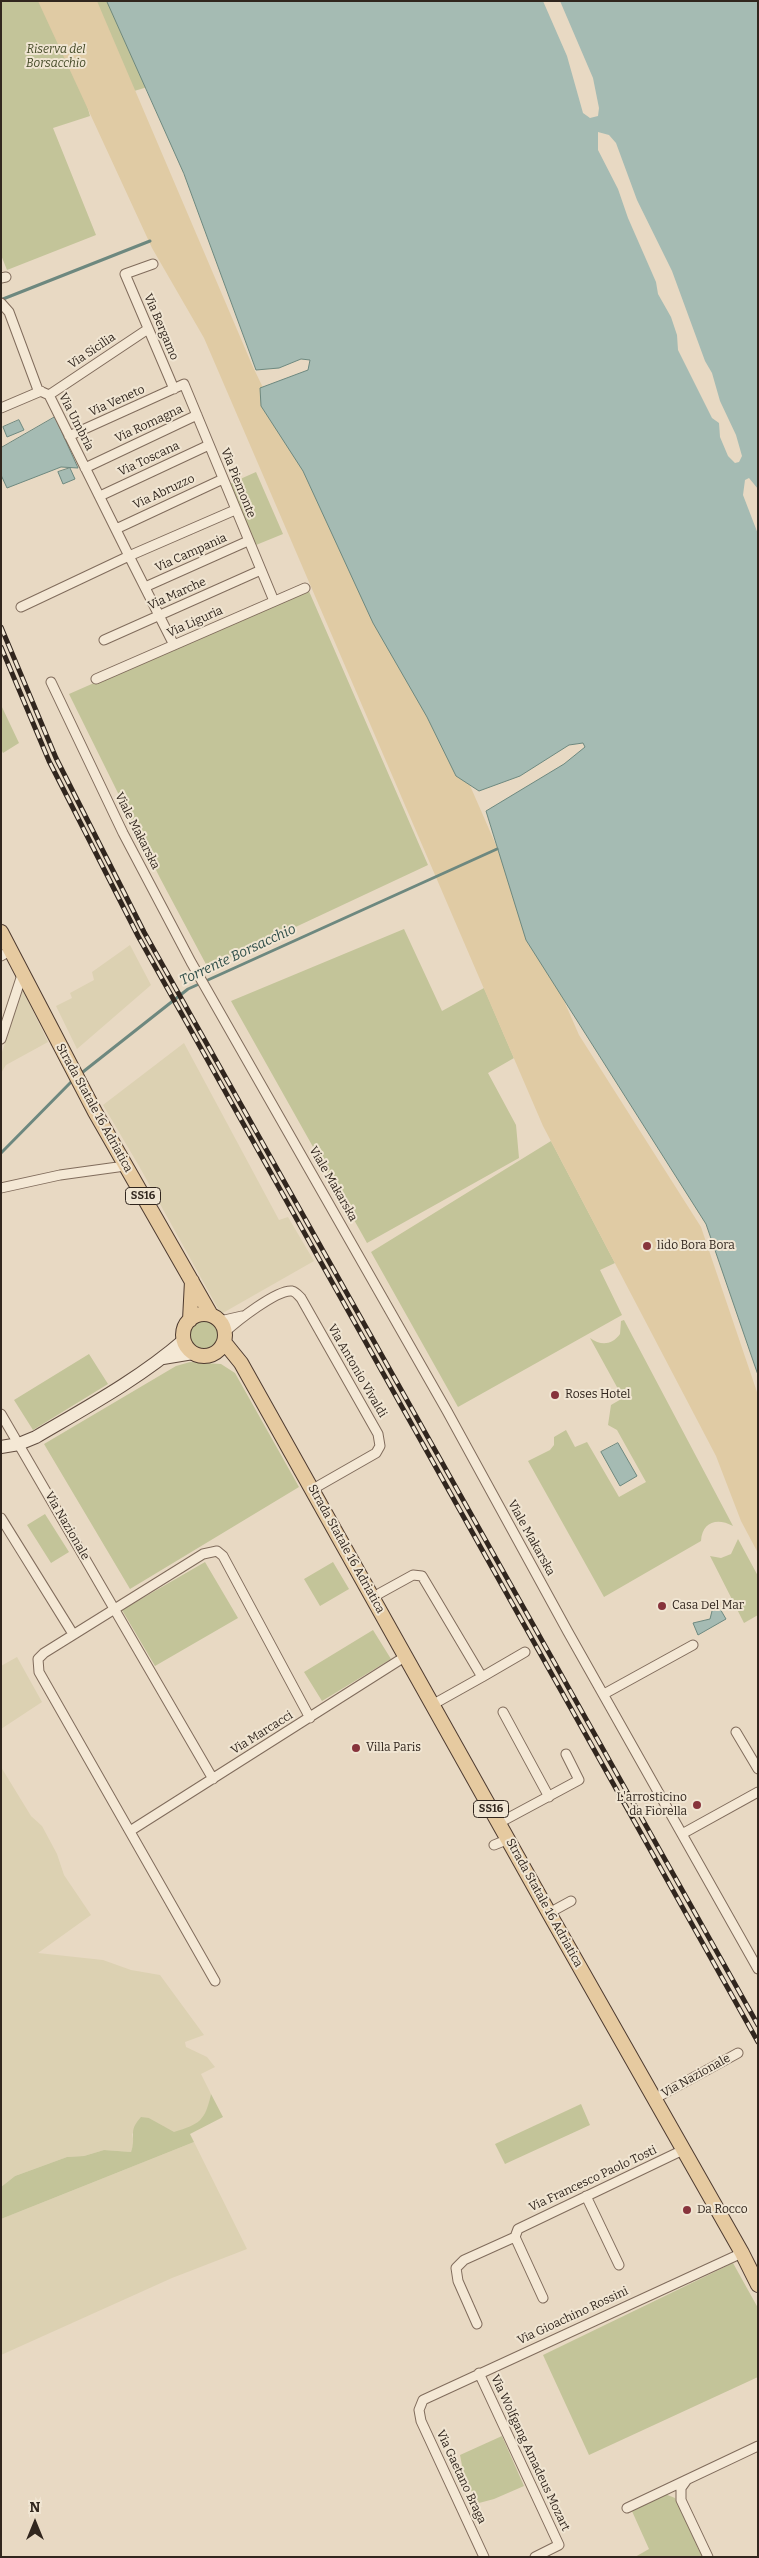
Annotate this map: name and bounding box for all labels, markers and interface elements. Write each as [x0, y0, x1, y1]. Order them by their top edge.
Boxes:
park label: Riserva del Borsacchio [26, 43, 86, 71]
street label: Via Bergamo [141, 292, 181, 362]
street label: Via Sicilia [66, 330, 118, 372]
street label: Via Veneto [87, 382, 147, 420]
street label: Via Umbria [55, 391, 97, 453]
street label: Via Romagna [113, 402, 185, 446]
street label: Via Toscana [116, 439, 182, 479]
street label: Via Piemonte [217, 446, 259, 520]
street label: Via Abruzzo [131, 471, 197, 513]
street label: Via Campania [153, 531, 229, 575]
street label: Via Marche [146, 575, 208, 613]
street label: Via Liguria [165, 603, 225, 641]
street label: Viale Makarska [111, 790, 163, 872]
water label: Torrente Borsacchio [177, 921, 299, 989]
street label: Strada Statale 16 Adriatica [53, 1041, 135, 1175]
street label: Viale Makarska [306, 1144, 360, 1224]
road number: SS16 [126, 1188, 160, 1204]
place label: lido Bora Bora [657, 1239, 735, 1253]
marker: lido Bora Bora [641, 1240, 653, 1252]
street label: Via Antonio Vivaldi [324, 1322, 390, 1420]
place label: Roses Hotel [565, 1388, 630, 1402]
marker: Roses Hotel [549, 1389, 561, 1401]
street label: Strada Statale 16 Adriatica [305, 1482, 387, 1616]
street label: Via Nazionale [42, 1489, 92, 1563]
street label: Viale Makarska [504, 1498, 558, 1578]
place label: Casa Del Mar [672, 1599, 744, 1613]
marker: Casa Del Mar [656, 1600, 668, 1612]
street label: Via Marcacci [228, 1708, 296, 1758]
place label: Villa Paris [366, 1741, 421, 1755]
marker: Villa Paris [350, 1742, 362, 1754]
place label: L'arrosticino da Fiorella [616, 1791, 687, 1819]
marker: L'arrosticino da Fiorella [691, 1799, 703, 1811]
road number: SS16 [474, 1800, 508, 1818]
street label: Strada Statale 16 Adriatica [503, 1836, 585, 1970]
street label: Via Nazionale [659, 2051, 733, 2101]
street label: Via Francesco Paolo Tosti [527, 2143, 659, 2215]
place label: Da Rocco [697, 2203, 748, 2217]
marker: Da Rocco [681, 2204, 693, 2216]
street label: Via Gioachino Rossini [515, 2284, 631, 2348]
street label: Via Wolfgang Amadeus Mozart [487, 2373, 573, 2533]
street label: Via Gaetano Braga [433, 2428, 489, 2526]
north arrow [10, 2498, 60, 2548]
text: N [30, 2499, 40, 2516]

